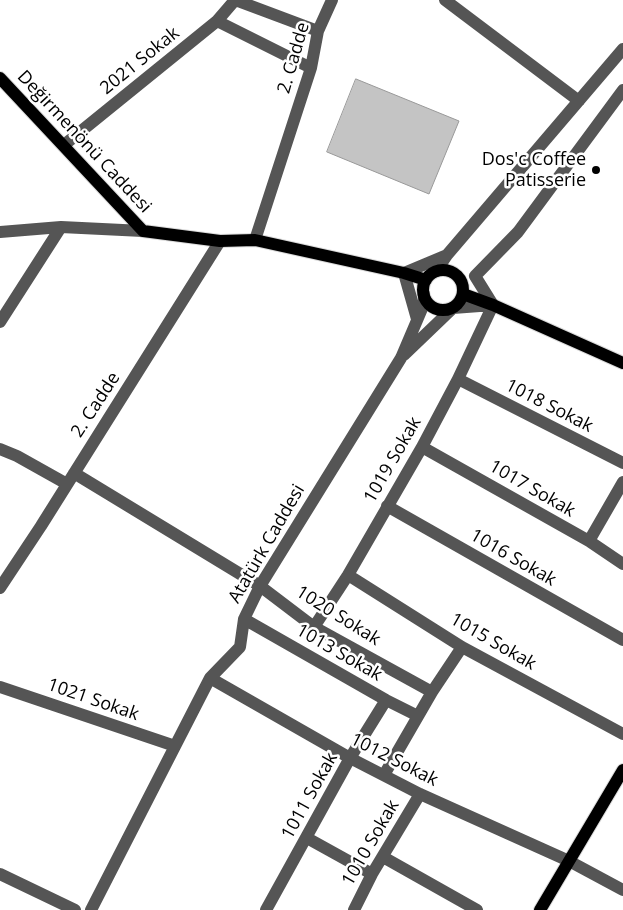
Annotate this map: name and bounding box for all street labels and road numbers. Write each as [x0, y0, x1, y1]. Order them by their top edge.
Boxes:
street label: 2. Cadde [274, 20, 314, 96]
street label: 2021 Sokak [96, 23, 184, 99]
street label: Değirmenönü Caddesi [12, 66, 156, 218]
street label: 2. Cadde [67, 368, 125, 442]
street label: 1018 Sokak [502, 375, 596, 437]
street label: 1019 Sokak [360, 413, 426, 507]
street label: 1017 Sokak [485, 456, 579, 522]
street label: Atatürk Caddesi [224, 481, 310, 607]
street label: 1016 Sokak [466, 525, 560, 591]
street label: 1020 Sokak [292, 582, 384, 650]
street label: 1015 Sokak [446, 609, 540, 675]
street label: 1013 Sokak [292, 620, 386, 686]
street label: 1021 Sokak [44, 674, 142, 726]
street label: 1012 Sokak [347, 729, 441, 791]
street label: 1011 Sokak [277, 749, 343, 843]
street label: 1010 Sokak [338, 796, 404, 890]

